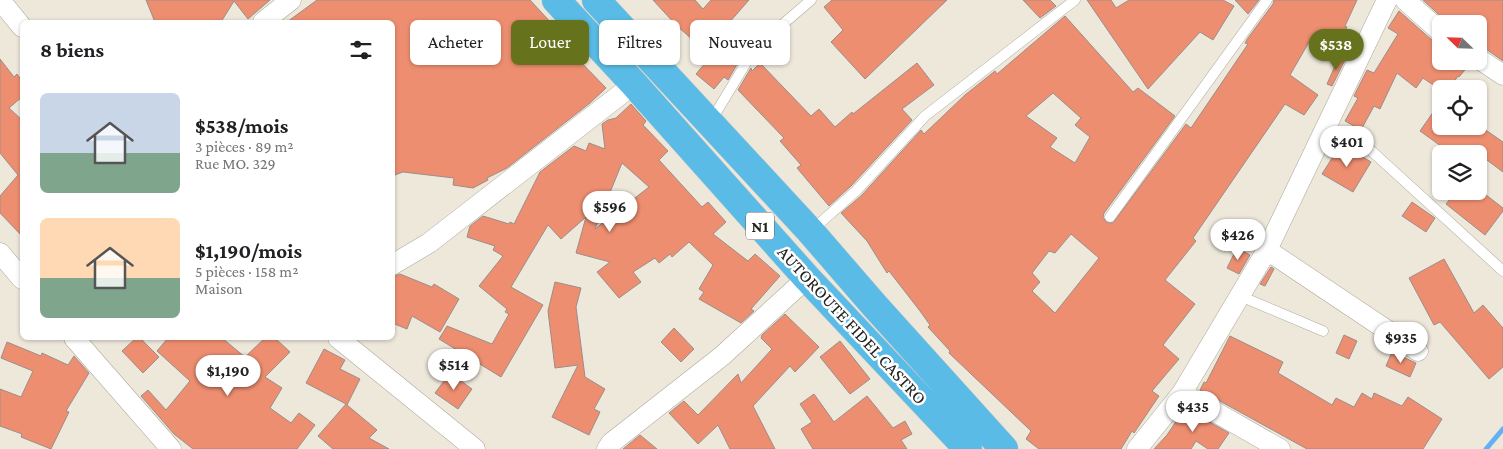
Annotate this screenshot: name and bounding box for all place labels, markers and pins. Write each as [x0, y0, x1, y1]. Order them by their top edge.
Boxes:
pin: $538 [1306, 28, 1366, 71]
pin: $401 [1317, 126, 1377, 168]
pin: $596 [580, 190, 640, 233]
pin: $426 [1208, 218, 1268, 261]
pin: $935 [1371, 322, 1431, 364]
pin: $514 [424, 348, 484, 391]
pin: $1,190 [187, 354, 269, 397]
pin: $435 [1163, 390, 1223, 433]

